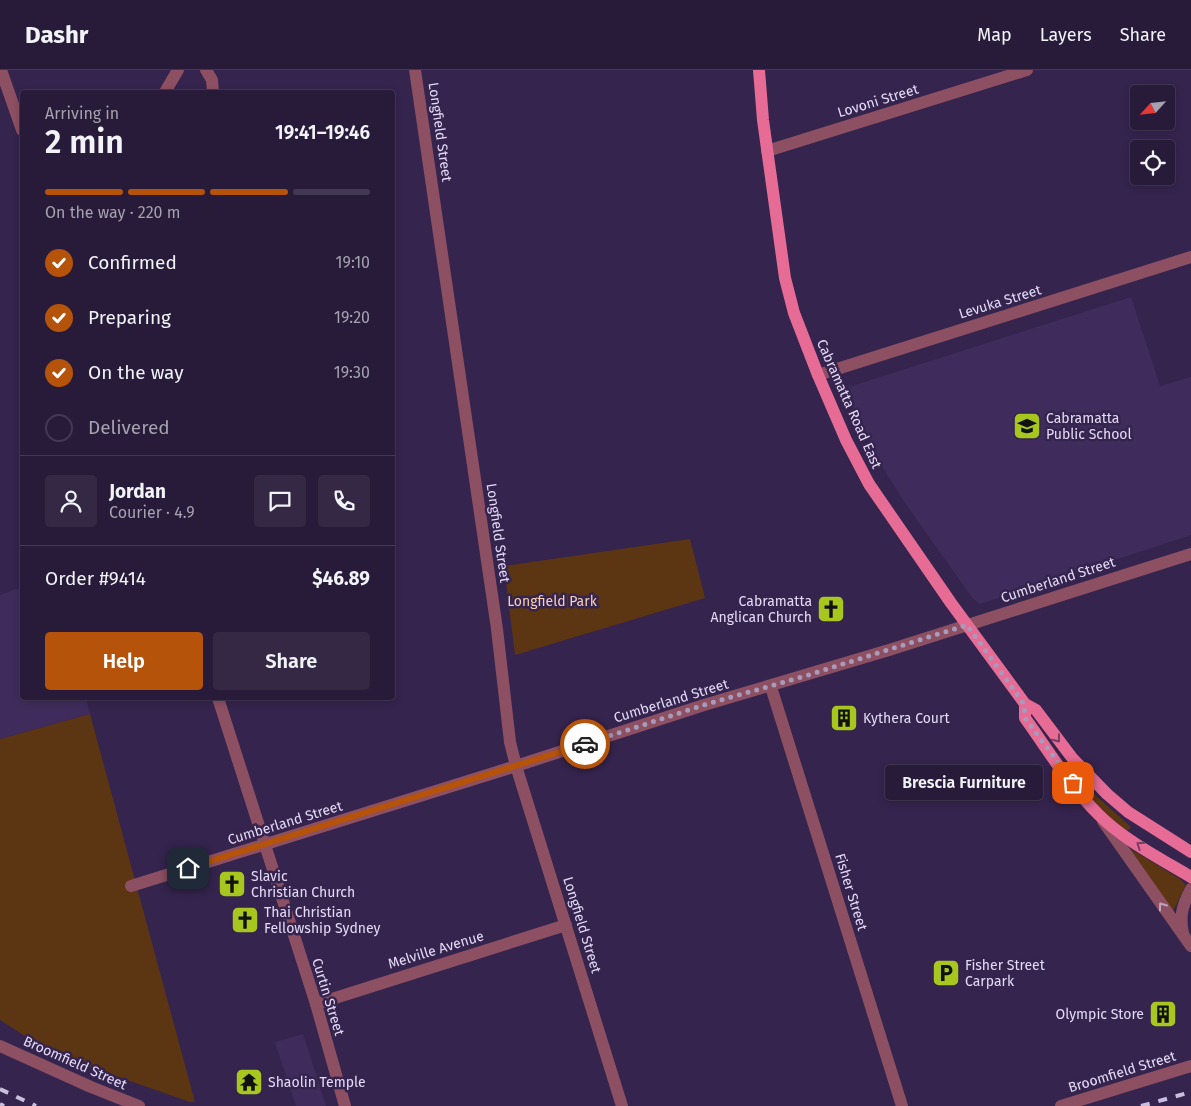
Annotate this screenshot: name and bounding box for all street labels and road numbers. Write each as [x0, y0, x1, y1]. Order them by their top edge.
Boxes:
street label: Lovoni Street [836, 80, 921, 121]
street label: Longfield Street [425, 81, 456, 184]
street label: Levuka Street [957, 281, 1044, 323]
street label: Cabramatta Road East [813, 337, 886, 472]
street label: Longfield Street [483, 482, 514, 585]
street label: Cumberland Street [999, 553, 1118, 606]
street label: Cumberland Street [612, 675, 731, 727]
street label: Cumberland Street [226, 797, 345, 849]
street label: Fisher Street [831, 851, 871, 934]
street label: Longfield Street [559, 875, 605, 976]
street label: Melville Avenue [386, 927, 486, 973]
street label: Curtin Street [308, 956, 348, 1039]
street label: Broomfield Street [21, 1033, 130, 1094]
street label: Broomfield Street [1066, 1047, 1179, 1096]

